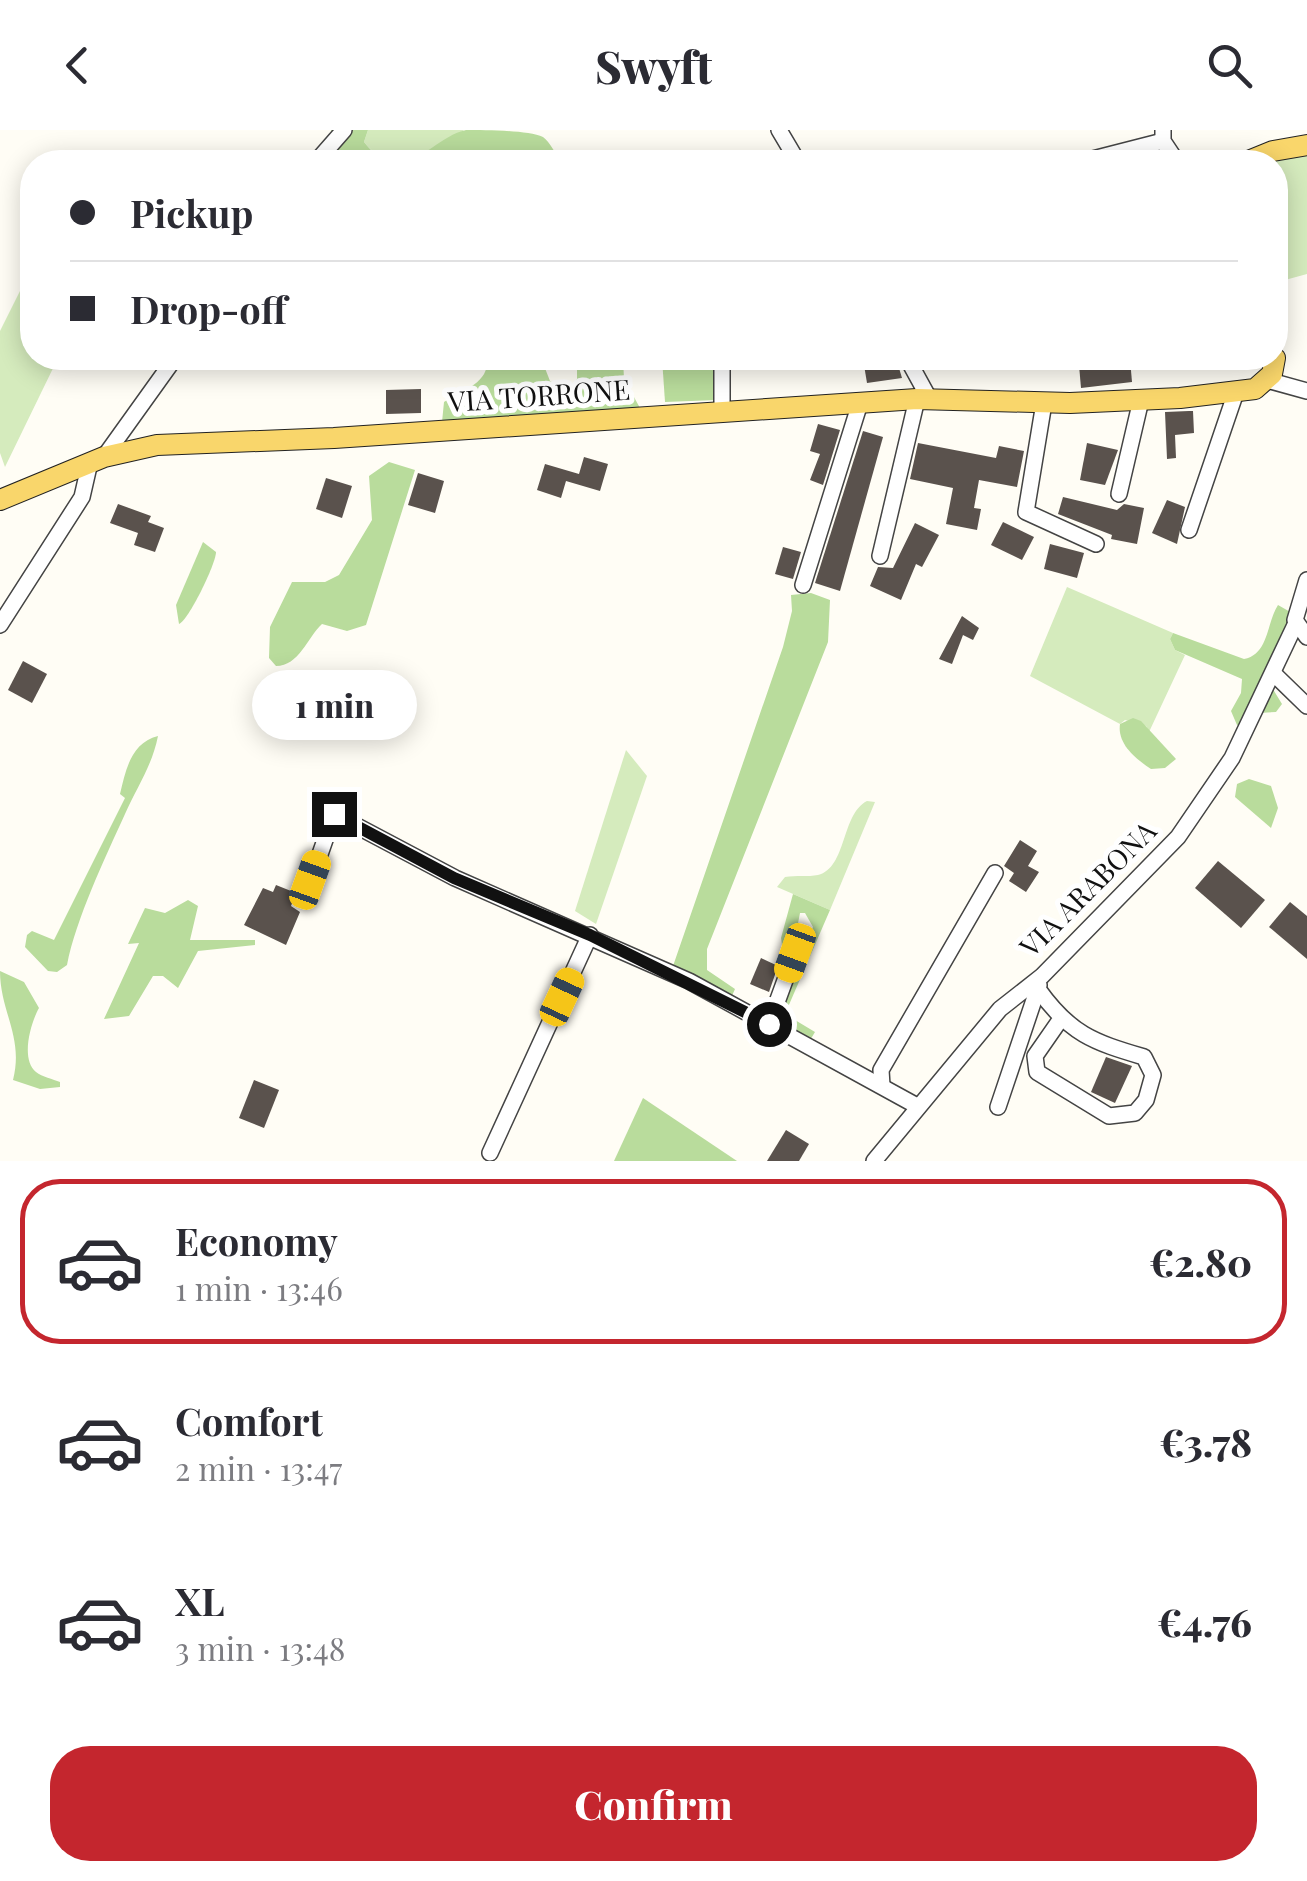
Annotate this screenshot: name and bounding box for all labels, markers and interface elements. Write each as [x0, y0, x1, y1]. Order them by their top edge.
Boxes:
text: Swyft [595, 35, 712, 95]
icon: back [50, 38, 105, 93]
icon: search [1202, 38, 1257, 93]
text: Pickup [130, 187, 253, 238]
text: Drop-off [130, 283, 287, 334]
street label: VIA TORRONE [446, 370, 631, 419]
callout: 1 min [252, 669, 416, 739]
text: 1 min [295, 683, 374, 726]
route end [312, 792, 357, 837]
street label: VIA ARABONA [1010, 812, 1163, 965]
car [286, 847, 334, 913]
car [771, 920, 819, 986]
car [536, 963, 588, 1031]
route start [747, 1002, 792, 1047]
text: Economy [175, 1215, 338, 1266]
icon: car [55, 1217, 145, 1307]
text: €2.80 [1149, 1236, 1252, 1287]
text: 1 min · 13:46 [175, 1266, 343, 1309]
text: Comfort [175, 1395, 323, 1446]
icon: car [55, 1397, 145, 1487]
text: €3.78 [1159, 1416, 1252, 1467]
text: 2 min · 13:47 [175, 1446, 342, 1489]
text: XL [175, 1575, 224, 1626]
icon: car [55, 1577, 145, 1667]
text: €4.76 [1157, 1596, 1252, 1647]
text: 3 min · 13:48 [175, 1626, 345, 1669]
button: Confirm [50, 1746, 1257, 1861]

